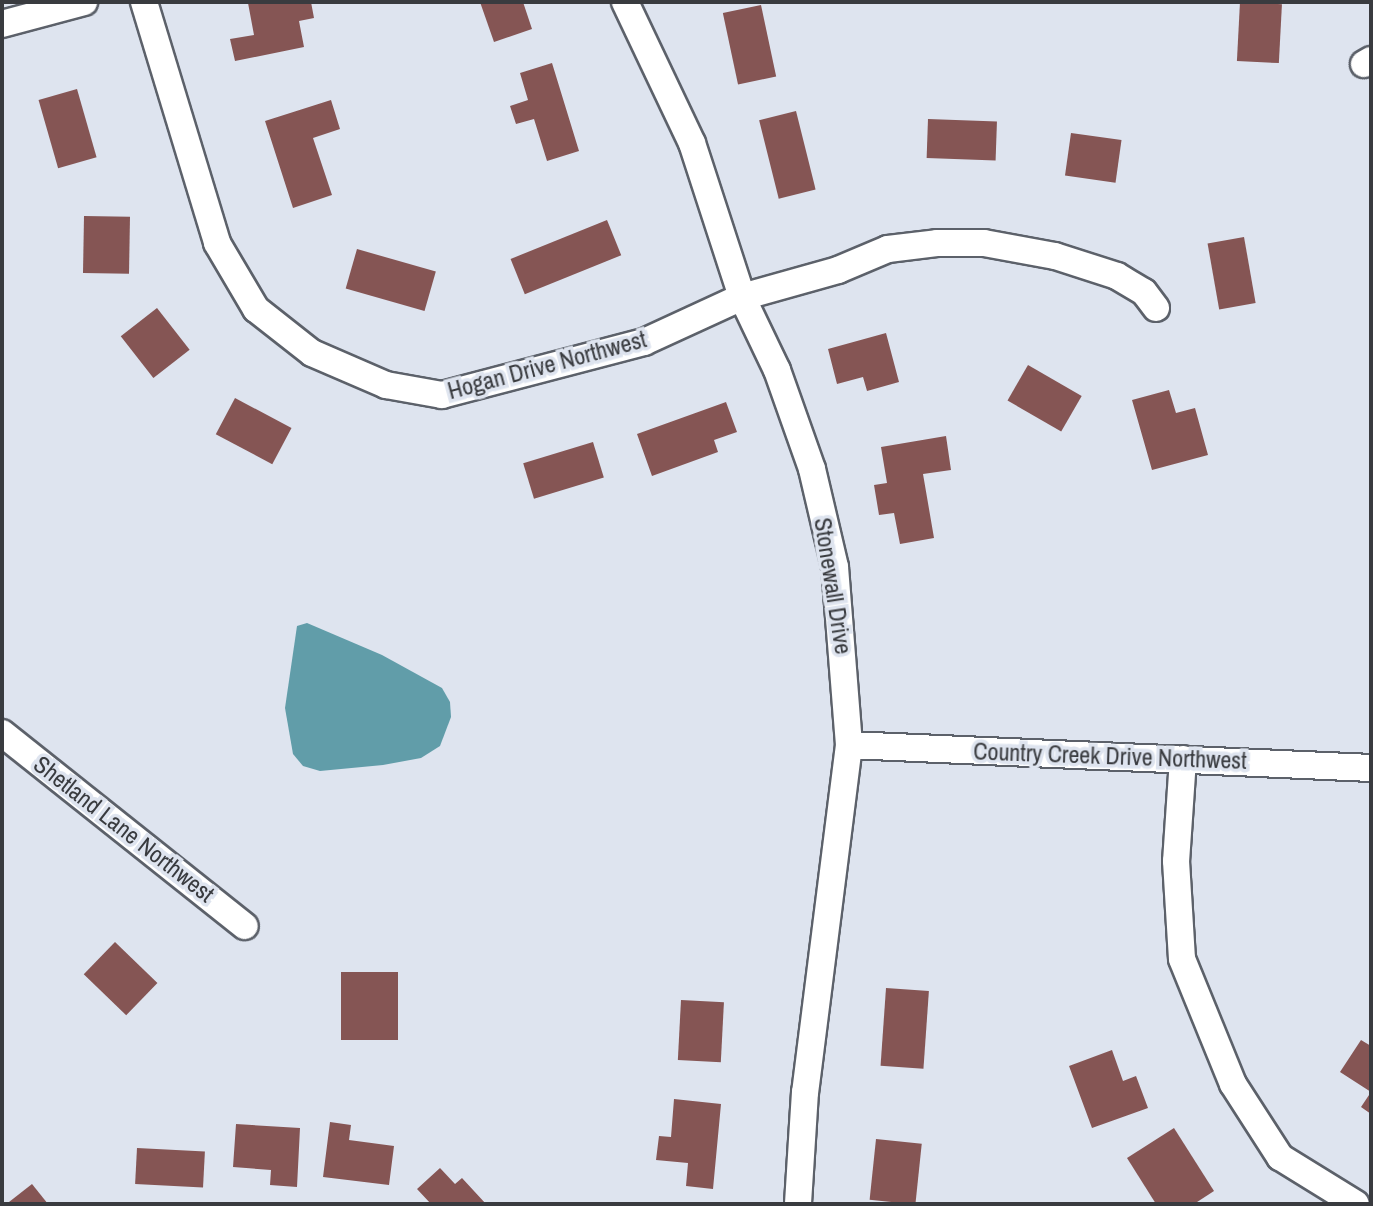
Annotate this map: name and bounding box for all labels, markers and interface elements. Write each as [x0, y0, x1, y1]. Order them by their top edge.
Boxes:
street label: Hogan Drive Northwest [444, 325, 650, 405]
street label: Stonewall Drive [808, 516, 858, 656]
street label: Country Creek Drive Northwest [973, 737, 1247, 775]
street label: Shetland Lane Northwest [28, 750, 220, 908]

